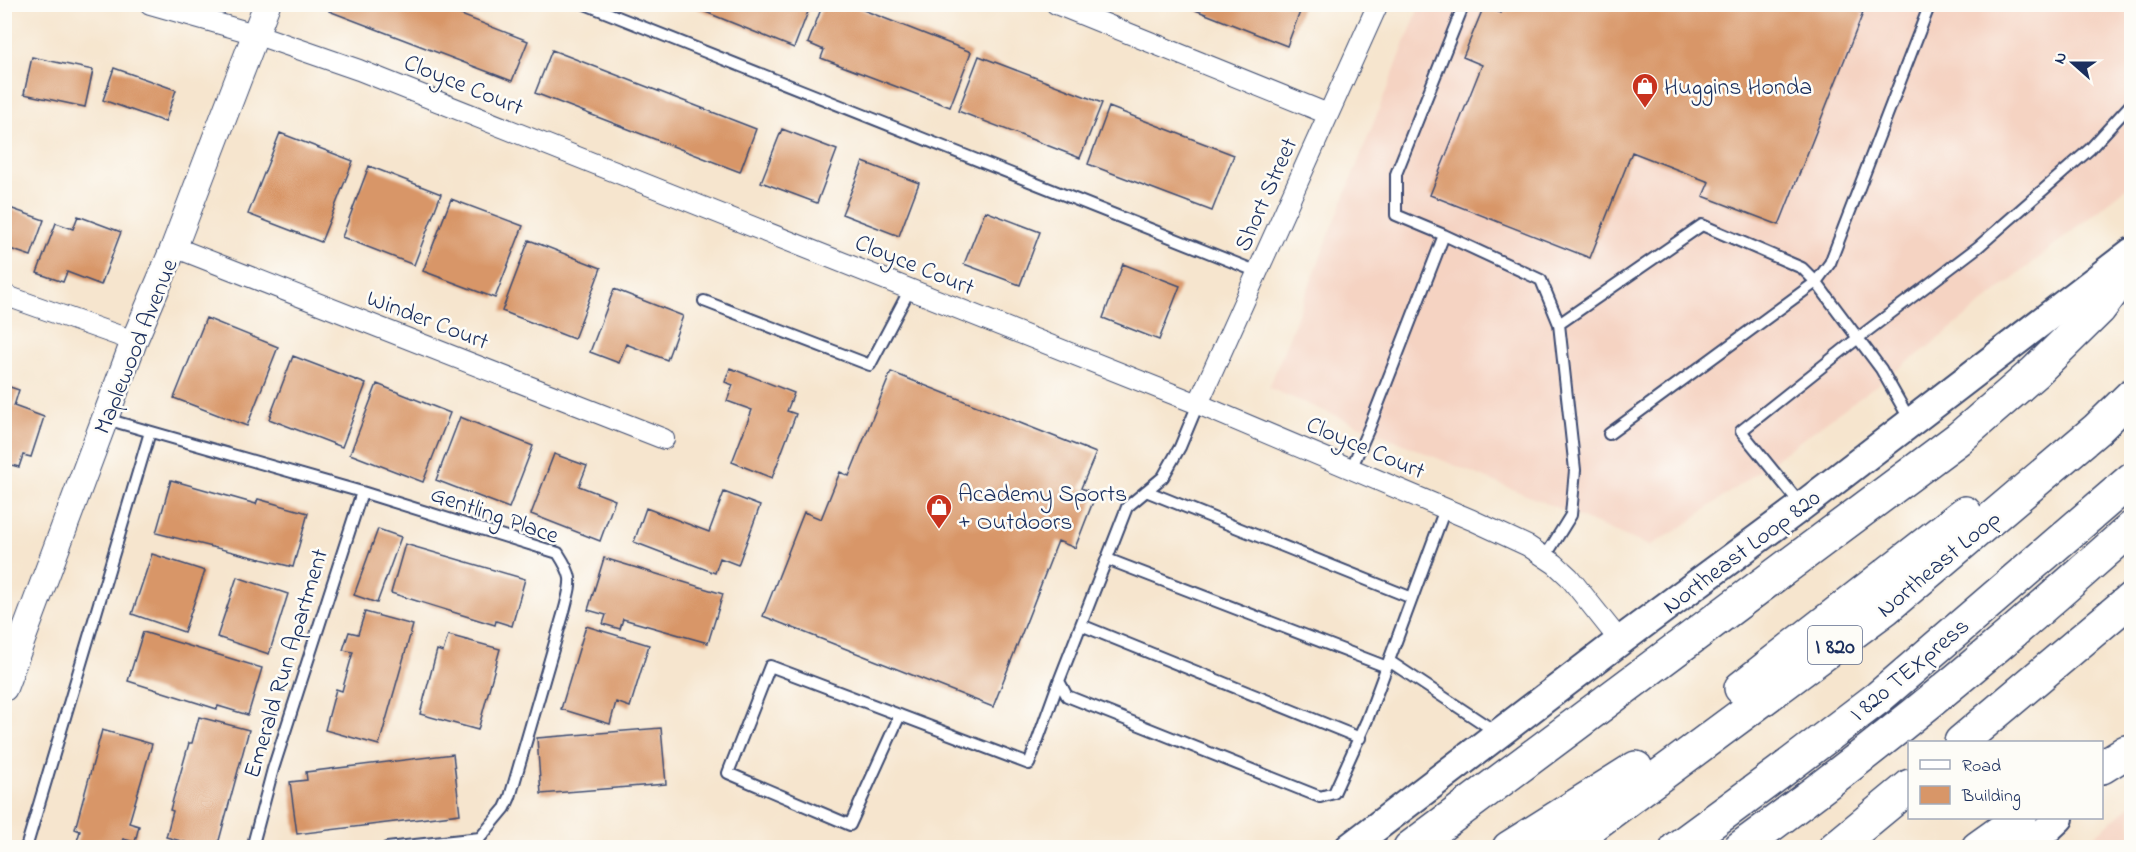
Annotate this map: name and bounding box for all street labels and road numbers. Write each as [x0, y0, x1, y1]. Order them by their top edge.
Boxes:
street label: Cloyce Court [398, 46, 528, 127]
street label: Short Street [1227, 133, 1308, 258]
street label: Cloyce Court [849, 226, 979, 307]
street label: Maplewood Avenue [86, 254, 189, 440]
street label: Winder Court [361, 282, 493, 361]
street label: Cloyce Court [1300, 409, 1430, 491]
street label: Gentling Place [425, 478, 563, 555]
street label: Northeast Loop 820 [1656, 482, 1829, 624]
street label: Northeast Loop [1870, 503, 2009, 627]
street label: Emerald Run Apartment [236, 545, 339, 783]
street label: I 820 TEXpress [1843, 610, 1978, 731]
road number: I 820 [1808, 626, 1862, 664]

